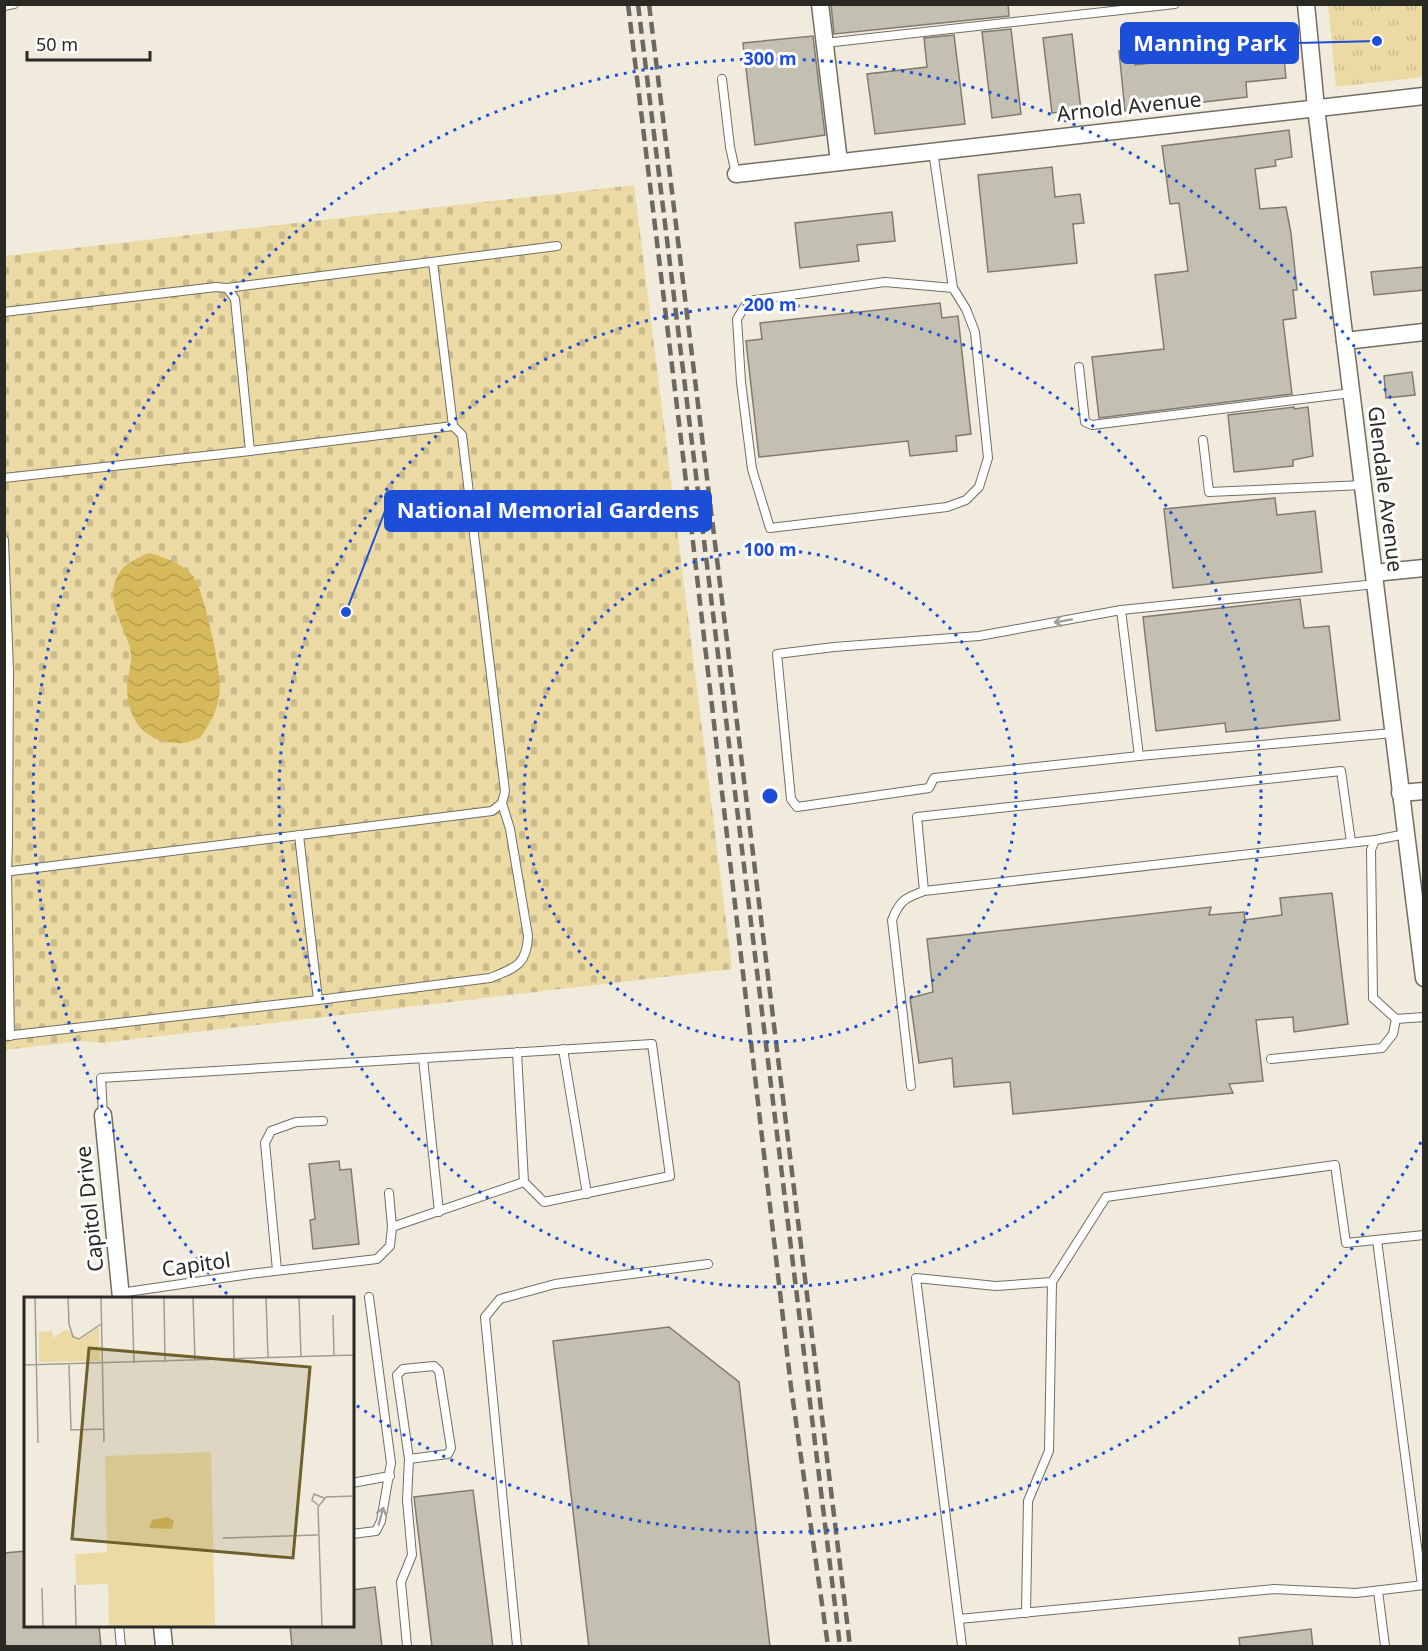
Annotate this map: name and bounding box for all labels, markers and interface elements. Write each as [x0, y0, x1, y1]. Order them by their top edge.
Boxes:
callout: Manning Park [1121, 23, 1298, 63]
scale bar [27, 24, 150, 62]
text: Manning Park [1133, 27, 1287, 57]
text: 50 m [36, 32, 78, 56]
text: 300 m [743, 46, 797, 70]
street label: Arnold Avenue [1055, 84, 1203, 128]
text: 200 m [743, 292, 797, 316]
street label: Glendale Avenue [1362, 405, 1410, 573]
callout: National Memorial Gardens [385, 491, 711, 531]
text: National Memorial Gardens [397, 494, 699, 524]
text: 100 m [743, 537, 797, 561]
one-way arrow [1054, 616, 1073, 627]
centre of rings [760, 786, 780, 806]
street label: Capitol Drive [68, 1145, 110, 1273]
street label: Capitol [160, 1245, 232, 1283]
inset map [24, 1297, 354, 1627]
one-way arrow [376, 1507, 388, 1526]

